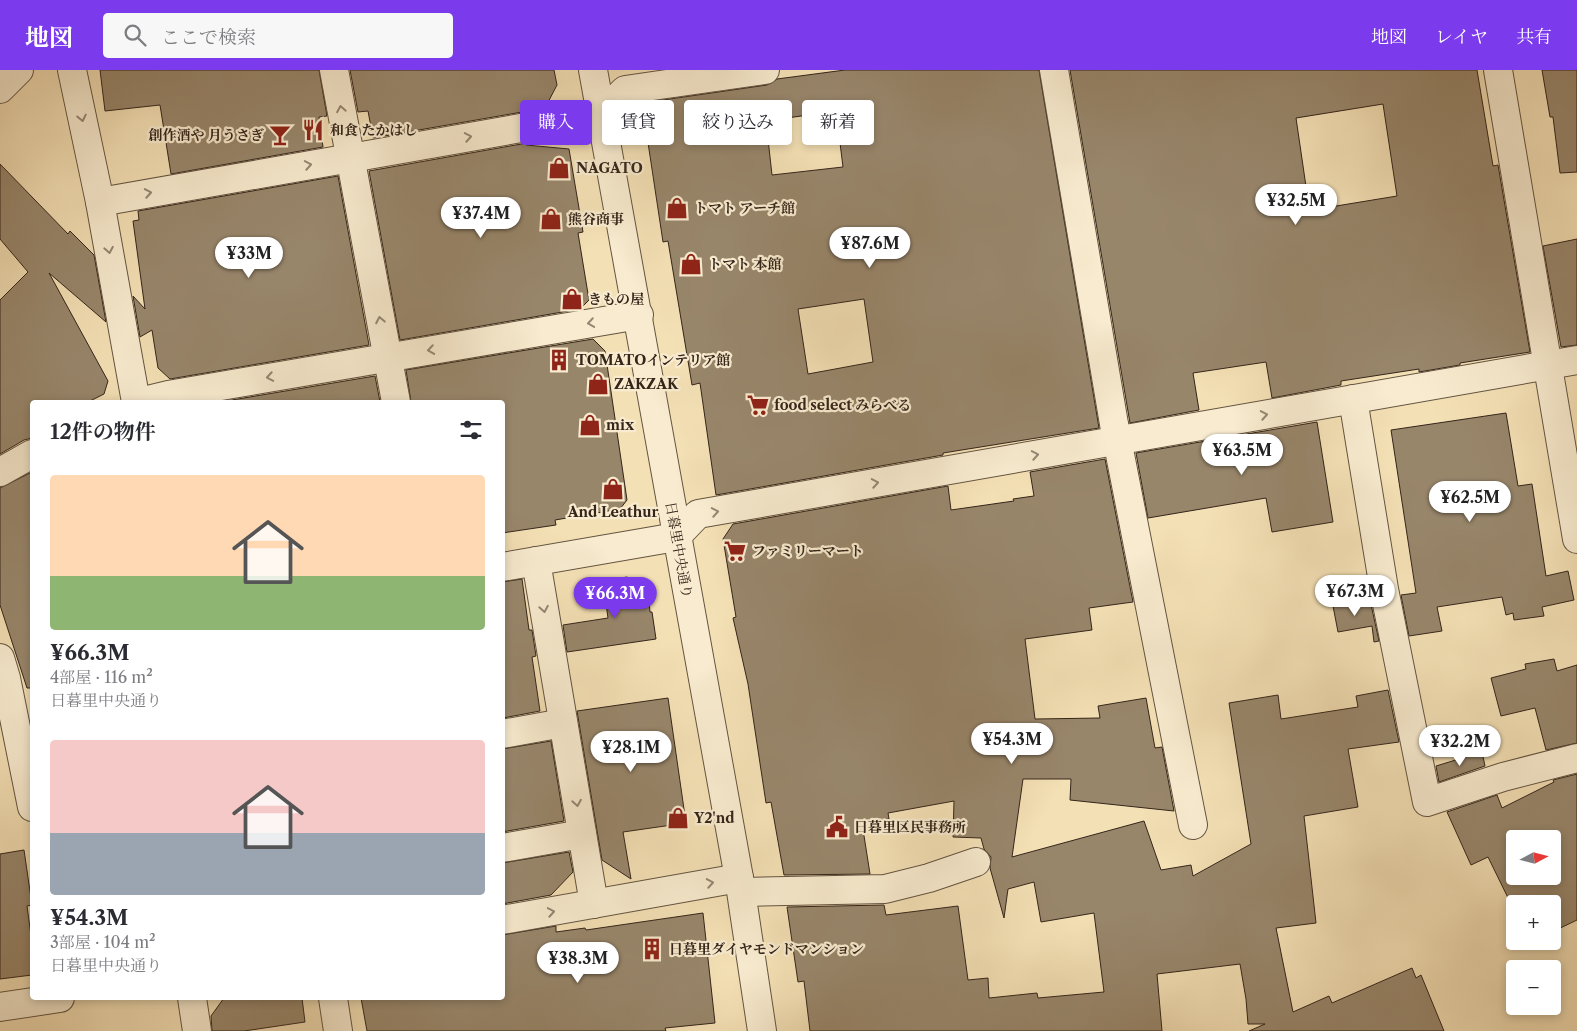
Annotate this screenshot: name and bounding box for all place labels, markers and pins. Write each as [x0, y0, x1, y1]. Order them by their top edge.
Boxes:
restaurant icon: 和食 たかはし [300, 117, 326, 143]
place label: 和食 たかはし [330, 121, 418, 139]
bar icon: 創作酒や 月うさぎ [267, 122, 293, 148]
place label: 創作酒や 月うさぎ [148, 126, 264, 144]
shop icon: NAGATO [546, 155, 572, 181]
place label: NAGATO [576, 159, 643, 177]
pin: ¥32.5M [1255, 184, 1337, 226]
shop icon: トマト アーチ館 [664, 195, 690, 221]
pin: ¥37.4M [440, 196, 522, 239]
place label: トマト アーチ館 [694, 199, 795, 217]
shop icon: 熊谷商事 [538, 206, 564, 232]
place label: 熊谷商事 [568, 210, 624, 228]
pin: ¥87.6M [829, 226, 911, 269]
pin: ¥33M [219, 236, 279, 279]
shop icon: トマト 本館 [678, 251, 704, 277]
place label: トマト 本館 [708, 255, 782, 273]
shop icon: きもの屋 [559, 286, 585, 312]
place label: きもの屋 [588, 290, 644, 308]
building icon: TOMATOインテリア館 [546, 347, 572, 373]
place label: TOMATOインテリア館 [576, 351, 730, 369]
shop icon: ZAKZAK [585, 371, 611, 397]
place label: ZAKZAK [614, 375, 679, 393]
supermarket icon: food select みらべる [745, 392, 771, 418]
place label: food select みらべる [774, 396, 911, 414]
shop icon: mix [577, 412, 603, 438]
place label: mix [606, 416, 635, 434]
pin: ¥63.5M [1201, 434, 1283, 476]
shop icon: And Leathur [600, 476, 626, 502]
pin: ¥62.5M [1429, 480, 1511, 523]
place label: And Leathur [567, 503, 659, 521]
supermarket icon: ファミリーマート [722, 538, 748, 564]
place label: ファミリーマート [752, 542, 864, 560]
pin: ¥67.3M [1314, 574, 1396, 617]
pin: ¥66.3M [574, 576, 656, 619]
pin: ¥54.3M [971, 722, 1053, 765]
pin: ¥32.2M [1419, 724, 1501, 767]
pin: ¥28.1M [590, 730, 672, 773]
shop icon: Y2'nd [665, 805, 691, 831]
place label: Y2'nd [693, 809, 735, 827]
public building icon: 日暮里区民事務所 [824, 814, 850, 840]
place label: 日暮里区民事務所 [854, 818, 966, 836]
building icon: 日暮里ダイヤモンドマンション [639, 936, 665, 962]
place label: 日暮里ダイヤモンドマンション [669, 940, 864, 958]
pin: ¥38.3M [537, 942, 619, 984]

